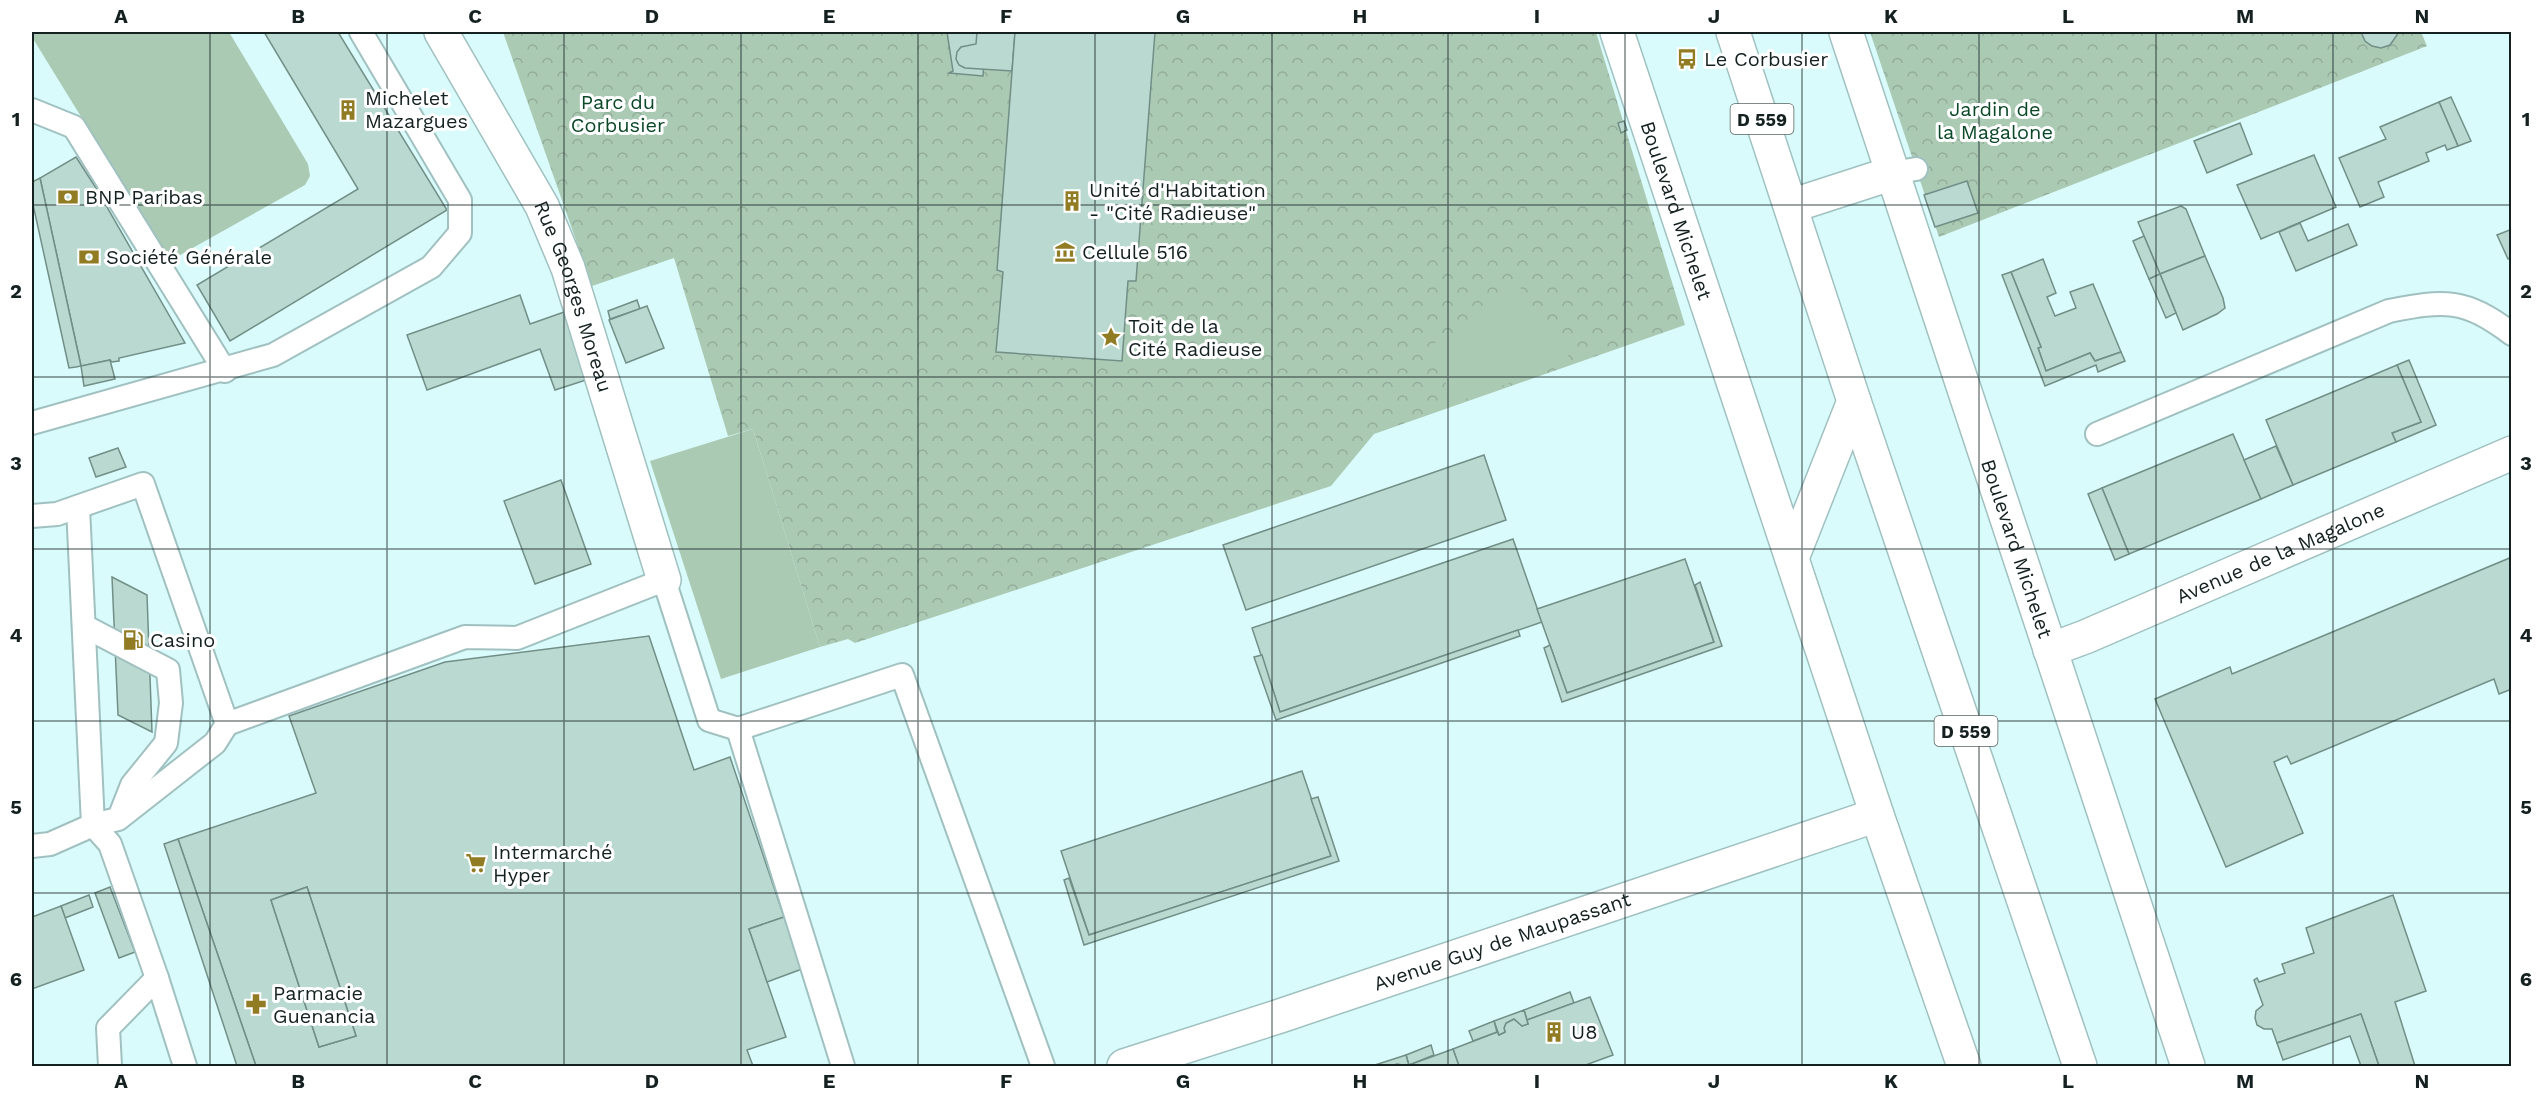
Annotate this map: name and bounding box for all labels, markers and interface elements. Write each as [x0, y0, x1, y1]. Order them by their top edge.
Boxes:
text: A [114, 4, 128, 28]
text: B [291, 4, 305, 28]
text: C [468, 4, 482, 28]
text: D [645, 4, 659, 28]
text: E [823, 4, 835, 28]
text: F [1000, 4, 1012, 28]
text: G [1176, 4, 1190, 28]
text: H [1353, 4, 1367, 28]
text: I [1534, 4, 1540, 28]
text: J [1708, 4, 1720, 28]
text: K [1884, 4, 1898, 28]
text: L [2062, 4, 2074, 28]
text: M [2236, 4, 2254, 28]
text: N [2415, 4, 2429, 28]
bus stop icon: Le Corbusier [1675, 47, 1699, 71]
place label: Le Corbusier [1704, 47, 1828, 71]
place label: Michelet Mazargues [365, 86, 468, 133]
park label: Parc du Corbusier [571, 90, 665, 137]
park label: Jardin de la Magalone [1937, 97, 2053, 144]
building icon: Michelet Mazargues [336, 98, 360, 122]
road number: D 559 [1730, 104, 1794, 134]
text: 1 [12, 107, 20, 131]
text: 1 [2522, 107, 2530, 131]
street label: Boulevard Michelet [1635, 118, 1717, 303]
place label: Unité d'Habitation - "Cité Radieuse" [1089, 178, 1266, 225]
bank icon: BNP Paribas [56, 185, 80, 209]
place label: BNP Paribas [85, 185, 203, 209]
building icon: Unité d'Habitation - "Cité Radieuse" [1060, 189, 1084, 213]
street label: Rue Georges Moreau [529, 197, 617, 395]
museum icon: Cellule 516 [1053, 240, 1077, 264]
place label: Cellule 516 [1082, 240, 1188, 264]
bank icon: Société Générale [77, 245, 101, 269]
place label: Société Générale [106, 245, 272, 269]
text: 2 [10, 279, 22, 303]
text: 2 [2520, 279, 2532, 303]
place label: Toit de la Cité Radieuse [1128, 314, 1262, 361]
place icon: Toit de la Cité Radieuse [1099, 325, 1123, 349]
text: 3 [10, 451, 22, 475]
text: 3 [2520, 451, 2532, 475]
street label: Boulevard Michelet [1976, 456, 2058, 642]
street label: Avenue de la Magalone [2172, 497, 2388, 608]
text: 4 [10, 623, 23, 647]
text: 4 [2520, 623, 2533, 647]
fuel station icon: Casino [121, 628, 145, 652]
place label: Casino [150, 628, 215, 652]
road number: D 559 [1934, 716, 1998, 746]
text: 5 [10, 795, 22, 819]
text: 5 [2520, 795, 2532, 819]
place label: Intermarché Hyper [493, 840, 612, 887]
supermarket icon: Intermarché Hyper [464, 851, 488, 875]
street label: Avenue Guy de Maupassant [1370, 887, 1634, 996]
text: 6 [10, 967, 22, 991]
text: 6 [2520, 967, 2532, 991]
place label: Parmacie Guenancia [273, 981, 375, 1028]
pharmacy icon: Parmacie Guenancia [244, 992, 268, 1016]
building icon: U8 [1542, 1020, 1566, 1044]
place label: U8 [1571, 1020, 1597, 1044]
text: A [114, 1069, 128, 1093]
text: B [291, 1069, 305, 1093]
text: C [468, 1069, 482, 1093]
text: D [645, 1069, 659, 1093]
text: E [823, 1069, 835, 1093]
text: F [1000, 1069, 1012, 1093]
text: G [1176, 1069, 1190, 1093]
text: H [1353, 1069, 1367, 1093]
text: I [1534, 1069, 1540, 1093]
text: J [1708, 1069, 1720, 1093]
text: K [1884, 1069, 1898, 1093]
text: L [2062, 1069, 2074, 1093]
text: M [2236, 1069, 2254, 1093]
text: N [2415, 1069, 2429, 1093]

